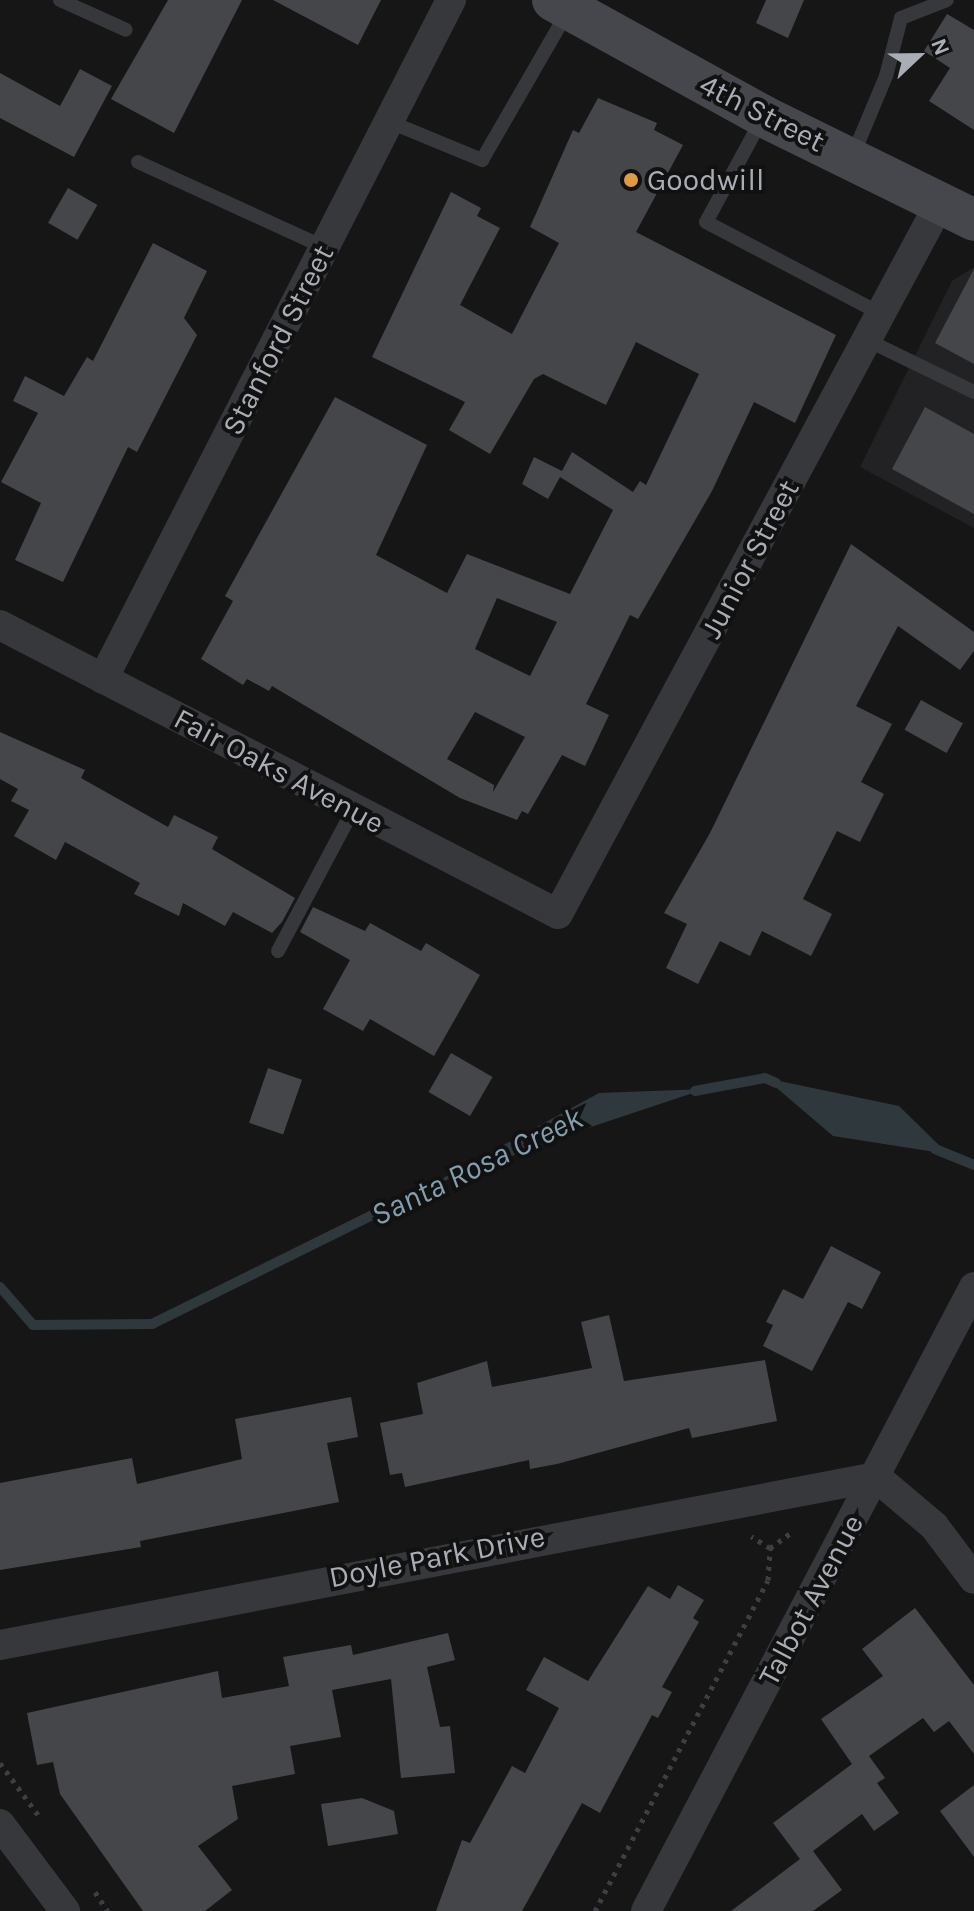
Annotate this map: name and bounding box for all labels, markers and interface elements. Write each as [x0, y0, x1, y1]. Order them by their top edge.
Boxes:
north arrow [878, 16, 958, 96]
text: N [925, 35, 955, 59]
street label: 4th Street [693, 66, 831, 160]
place label: Goodwill [647, 162, 764, 198]
marker: Goodwill [622, 171, 640, 189]
street label: Stanford Street [215, 239, 341, 441]
street label: Junior Street [693, 474, 807, 644]
street label: Fair Oaks Avenue [168, 700, 390, 842]
water label: Santa Rosa Creek [365, 1099, 589, 1235]
street label: Talbot Avenue [751, 1508, 871, 1692]
street label: Doyle Park Drive [326, 1518, 548, 1596]

